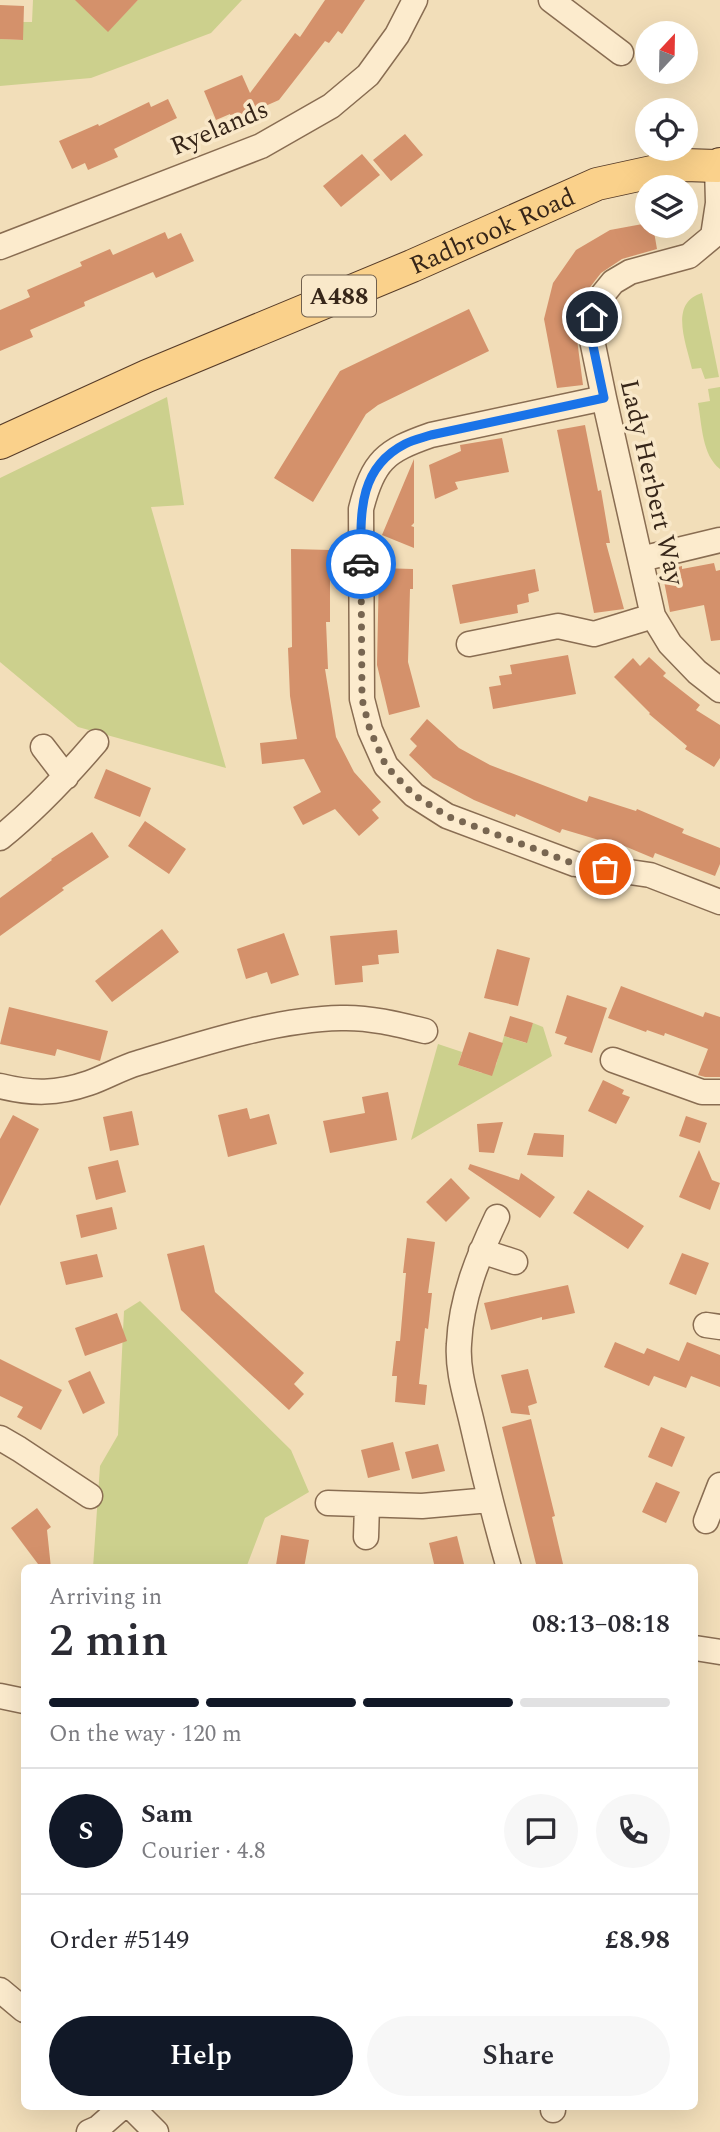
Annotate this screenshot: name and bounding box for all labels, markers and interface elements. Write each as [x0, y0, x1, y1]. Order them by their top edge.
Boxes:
north arrow [635, 21, 698, 84]
map controls [635, 21, 698, 238]
street label: Ryelands [164, 89, 275, 167]
button: locate [635, 98, 698, 161]
button: layers [635, 175, 698, 238]
street label: Radbrook Road [403, 177, 582, 286]
road number: A488 [302, 276, 376, 316]
pin [562, 287, 622, 347]
icon: home [573, 298, 611, 336]
street label: Lady Herbert Way [609, 375, 695, 590]
courier [326, 529, 396, 599]
icon: car [342, 545, 380, 583]
pin [575, 839, 635, 899]
icon: bag [586, 850, 624, 888]
text: Arriving in [49, 1580, 162, 1615]
text: 08:13–08:18 [532, 1604, 670, 1644]
text: 2 min [49, 1606, 168, 1676]
text: On the way · 120 m [49, 1717, 242, 1752]
text: Sam [141, 1794, 193, 1834]
button: chat [504, 1794, 578, 1868]
button: phone [596, 1794, 670, 1868]
text: S [79, 1811, 93, 1851]
text: Courier · 4.8 [141, 1834, 266, 1869]
text: Order #5149 [49, 1920, 189, 1960]
text: £8.98 [605, 1920, 670, 1960]
button: Help [49, 2016, 353, 2096]
button: Share [367, 2016, 670, 2096]

